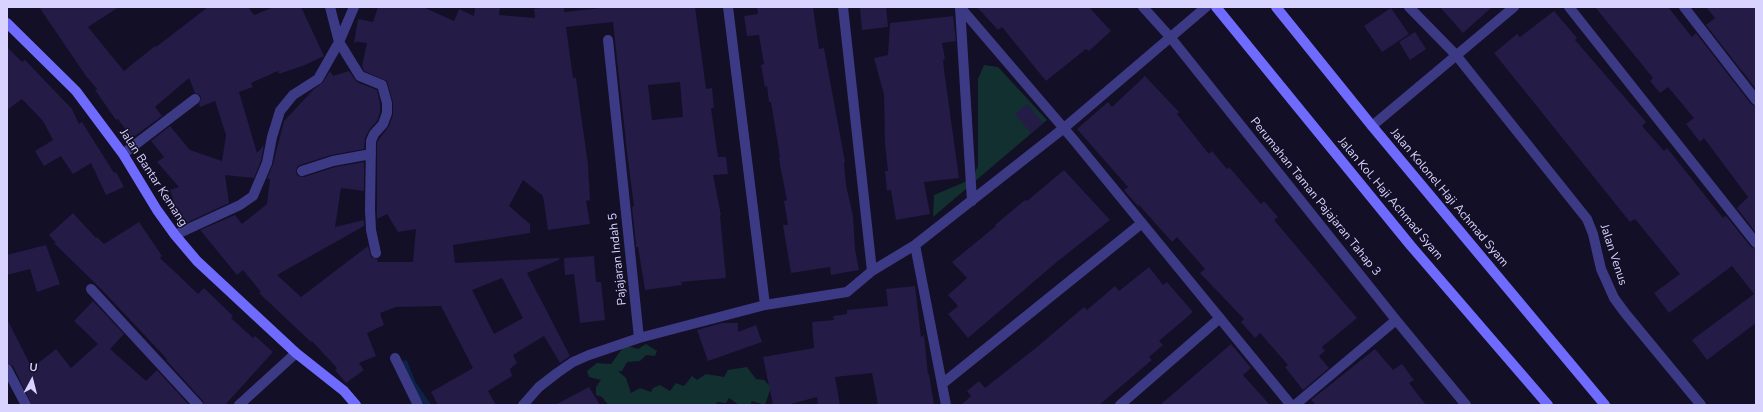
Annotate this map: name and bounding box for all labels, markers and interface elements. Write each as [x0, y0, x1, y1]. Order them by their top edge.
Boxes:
street label: Perumahan Taman Pajajaran Tahap 3 [1247, 115, 1383, 279]
street label: Jalan Bantar Kemang [116, 126, 190, 230]
street label: Jalan Kolonel Haji Achmad Syam [1387, 126, 1511, 270]
street label: Jalan Kol. Haji Achmad Syam [1334, 135, 1446, 263]
street label: Pajajaran Indah 5 [606, 212, 630, 306]
street label: Jalan Venus [1596, 223, 1630, 287]
north arrow [12, 360, 52, 400]
text: U [29, 360, 38, 376]

